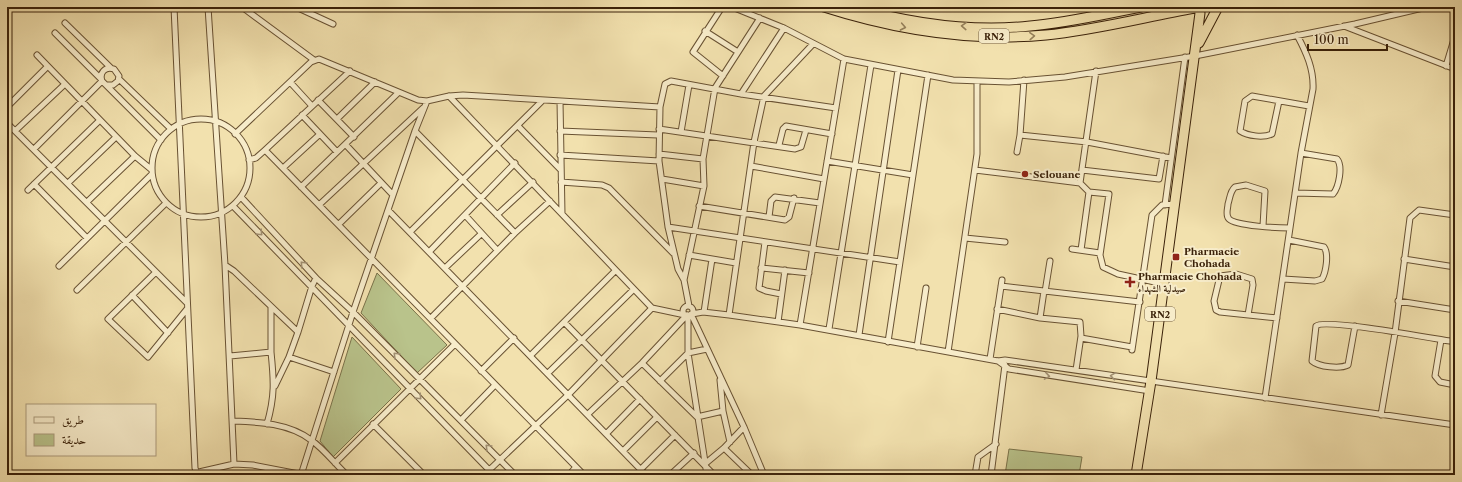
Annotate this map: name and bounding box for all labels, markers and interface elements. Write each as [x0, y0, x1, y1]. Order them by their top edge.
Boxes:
one-way arrow [961, 22, 967, 31]
one-way arrow [899, 23, 906, 31]
scale bar [1308, 26, 1387, 52]
road number: RN2 [979, 29, 1009, 43]
one-way arrow [1029, 31, 1035, 40]
text: 100 m [1314, 32, 1349, 47]
place label: Selouane [1033, 168, 1081, 181]
marker: Selouane [1020, 169, 1030, 179]
one-way arrow [255, 228, 263, 236]
place label: Pharmacie Chohada [1184, 245, 1239, 270]
marker: Pharmacie Chohada [1171, 252, 1181, 262]
one-way arrow [301, 261, 308, 269]
place label: Pharmacie Chohada صيدلية الشهداء [1138, 270, 1242, 295]
marker: Pharmacie Chohada صيدلية الشهداء [1125, 277, 1135, 287]
road number: RN2 [1145, 307, 1175, 321]
one-way arrow [393, 352, 401, 360]
one-way arrow [1044, 371, 1050, 380]
one-way arrow [1110, 372, 1116, 381]
one-way arrow [414, 392, 422, 400]
legend [26, 404, 156, 456]
text: طريق [62, 412, 84, 428]
text: حديقة [62, 432, 86, 448]
one-way arrow [485, 444, 493, 452]

